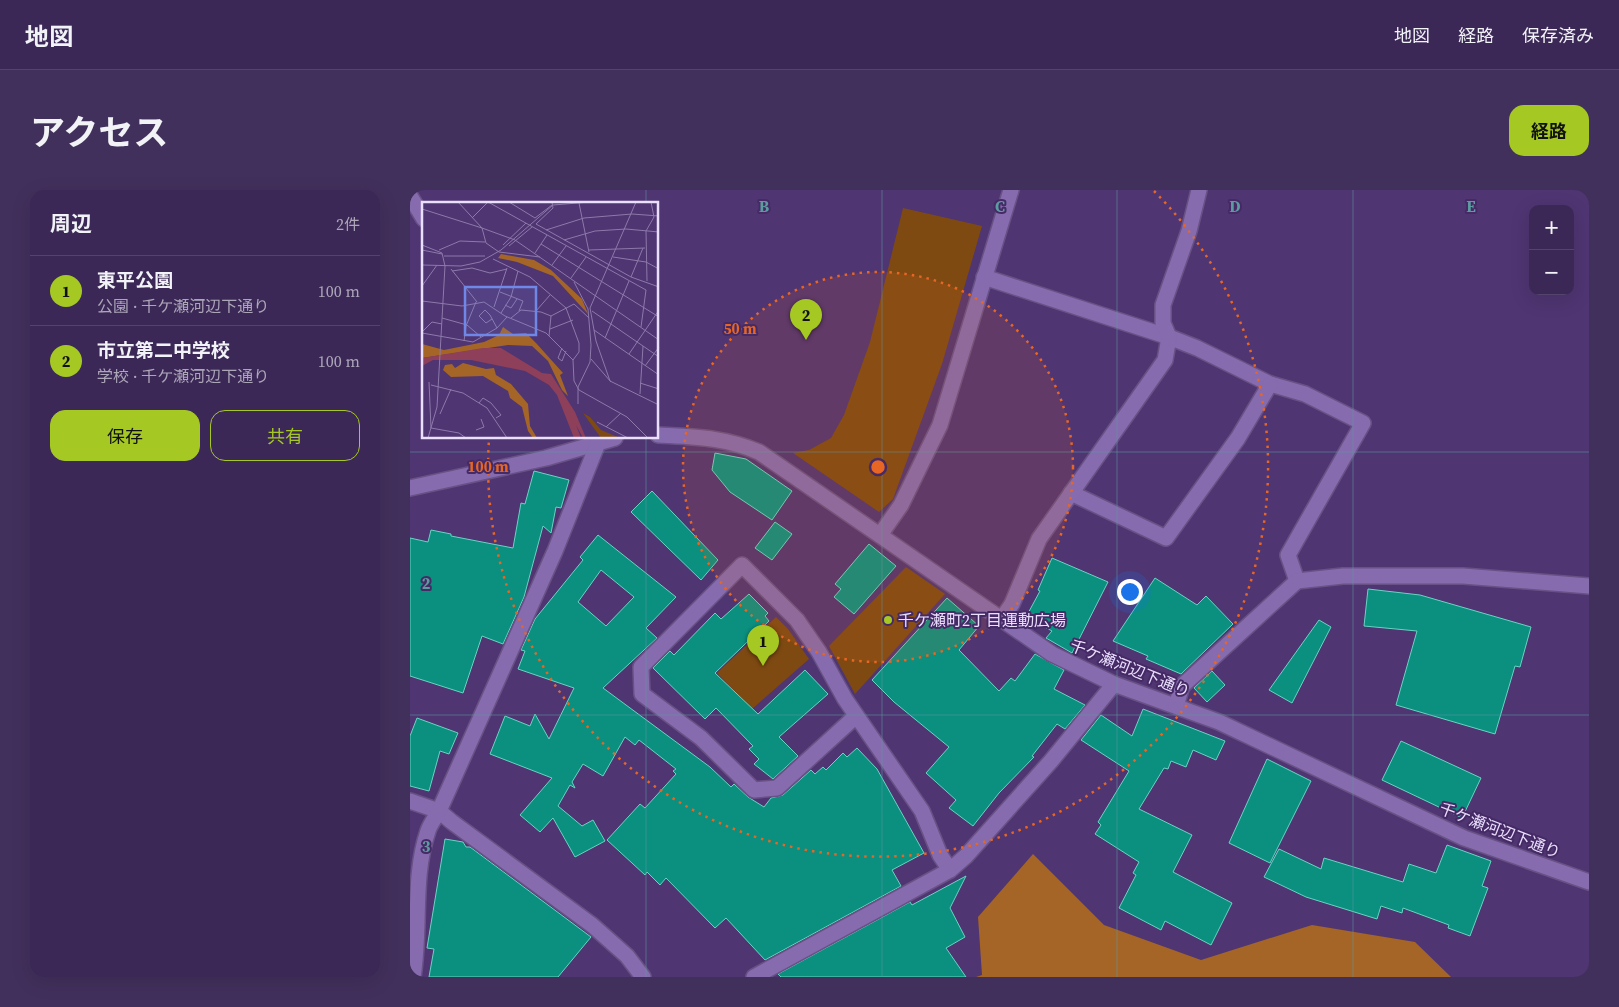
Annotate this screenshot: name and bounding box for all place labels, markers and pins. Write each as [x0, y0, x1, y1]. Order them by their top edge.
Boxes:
pin: 2 [790, 299, 822, 340]
centre of rings [869, 458, 887, 476]
place label: 千ケ瀬町2丁目運動広場 [898, 609, 1066, 631]
marker: 千ケ瀬町2丁目運動広場 [882, 614, 894, 626]
pin: 1 [747, 625, 779, 666]

